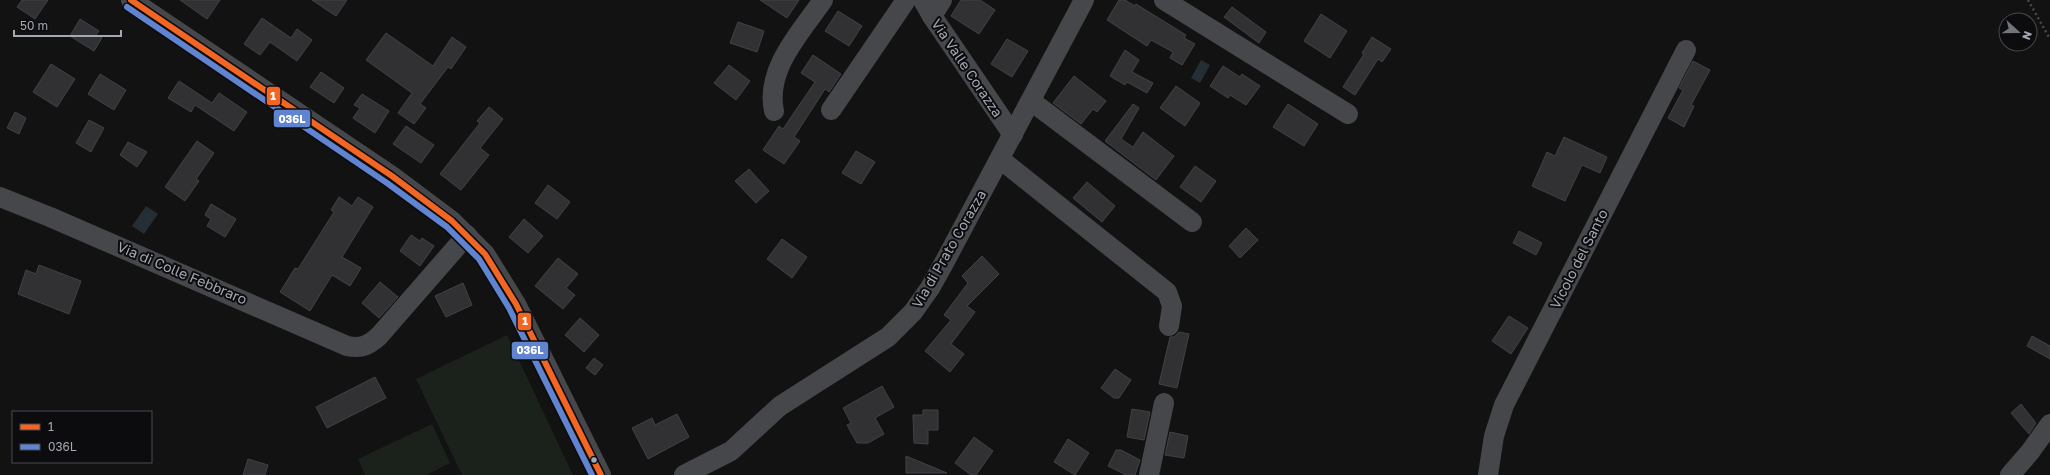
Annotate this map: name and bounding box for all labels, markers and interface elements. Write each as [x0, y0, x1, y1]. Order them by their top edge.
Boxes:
scale bar [14, 12, 121, 38]
north arrow [1998, 12, 2038, 52]
street label: Via Valle Corazza [928, 15, 1007, 120]
text: 50 m [20, 18, 48, 33]
text: N [2020, 30, 2035, 42]
line badge: 1 [266, 86, 281, 106]
text: 1 [270, 89, 276, 102]
line badge: 036L [273, 109, 311, 128]
text: 036L [278, 112, 306, 125]
street label: Via di Prato Corazza [908, 187, 989, 311]
street label: Vicolo del Santo [1546, 206, 1611, 311]
street label: Via di Colle Febbraro [115, 238, 250, 308]
line badge: 1 [517, 312, 532, 331]
text: 1 [522, 314, 528, 327]
line badge: 036L [511, 341, 549, 360]
text: 036L [516, 343, 544, 356]
legend [12, 411, 152, 463]
text: 1 [48, 419, 54, 434]
text: 036L [48, 439, 77, 454]
unlabelled marker [589, 455, 599, 465]

